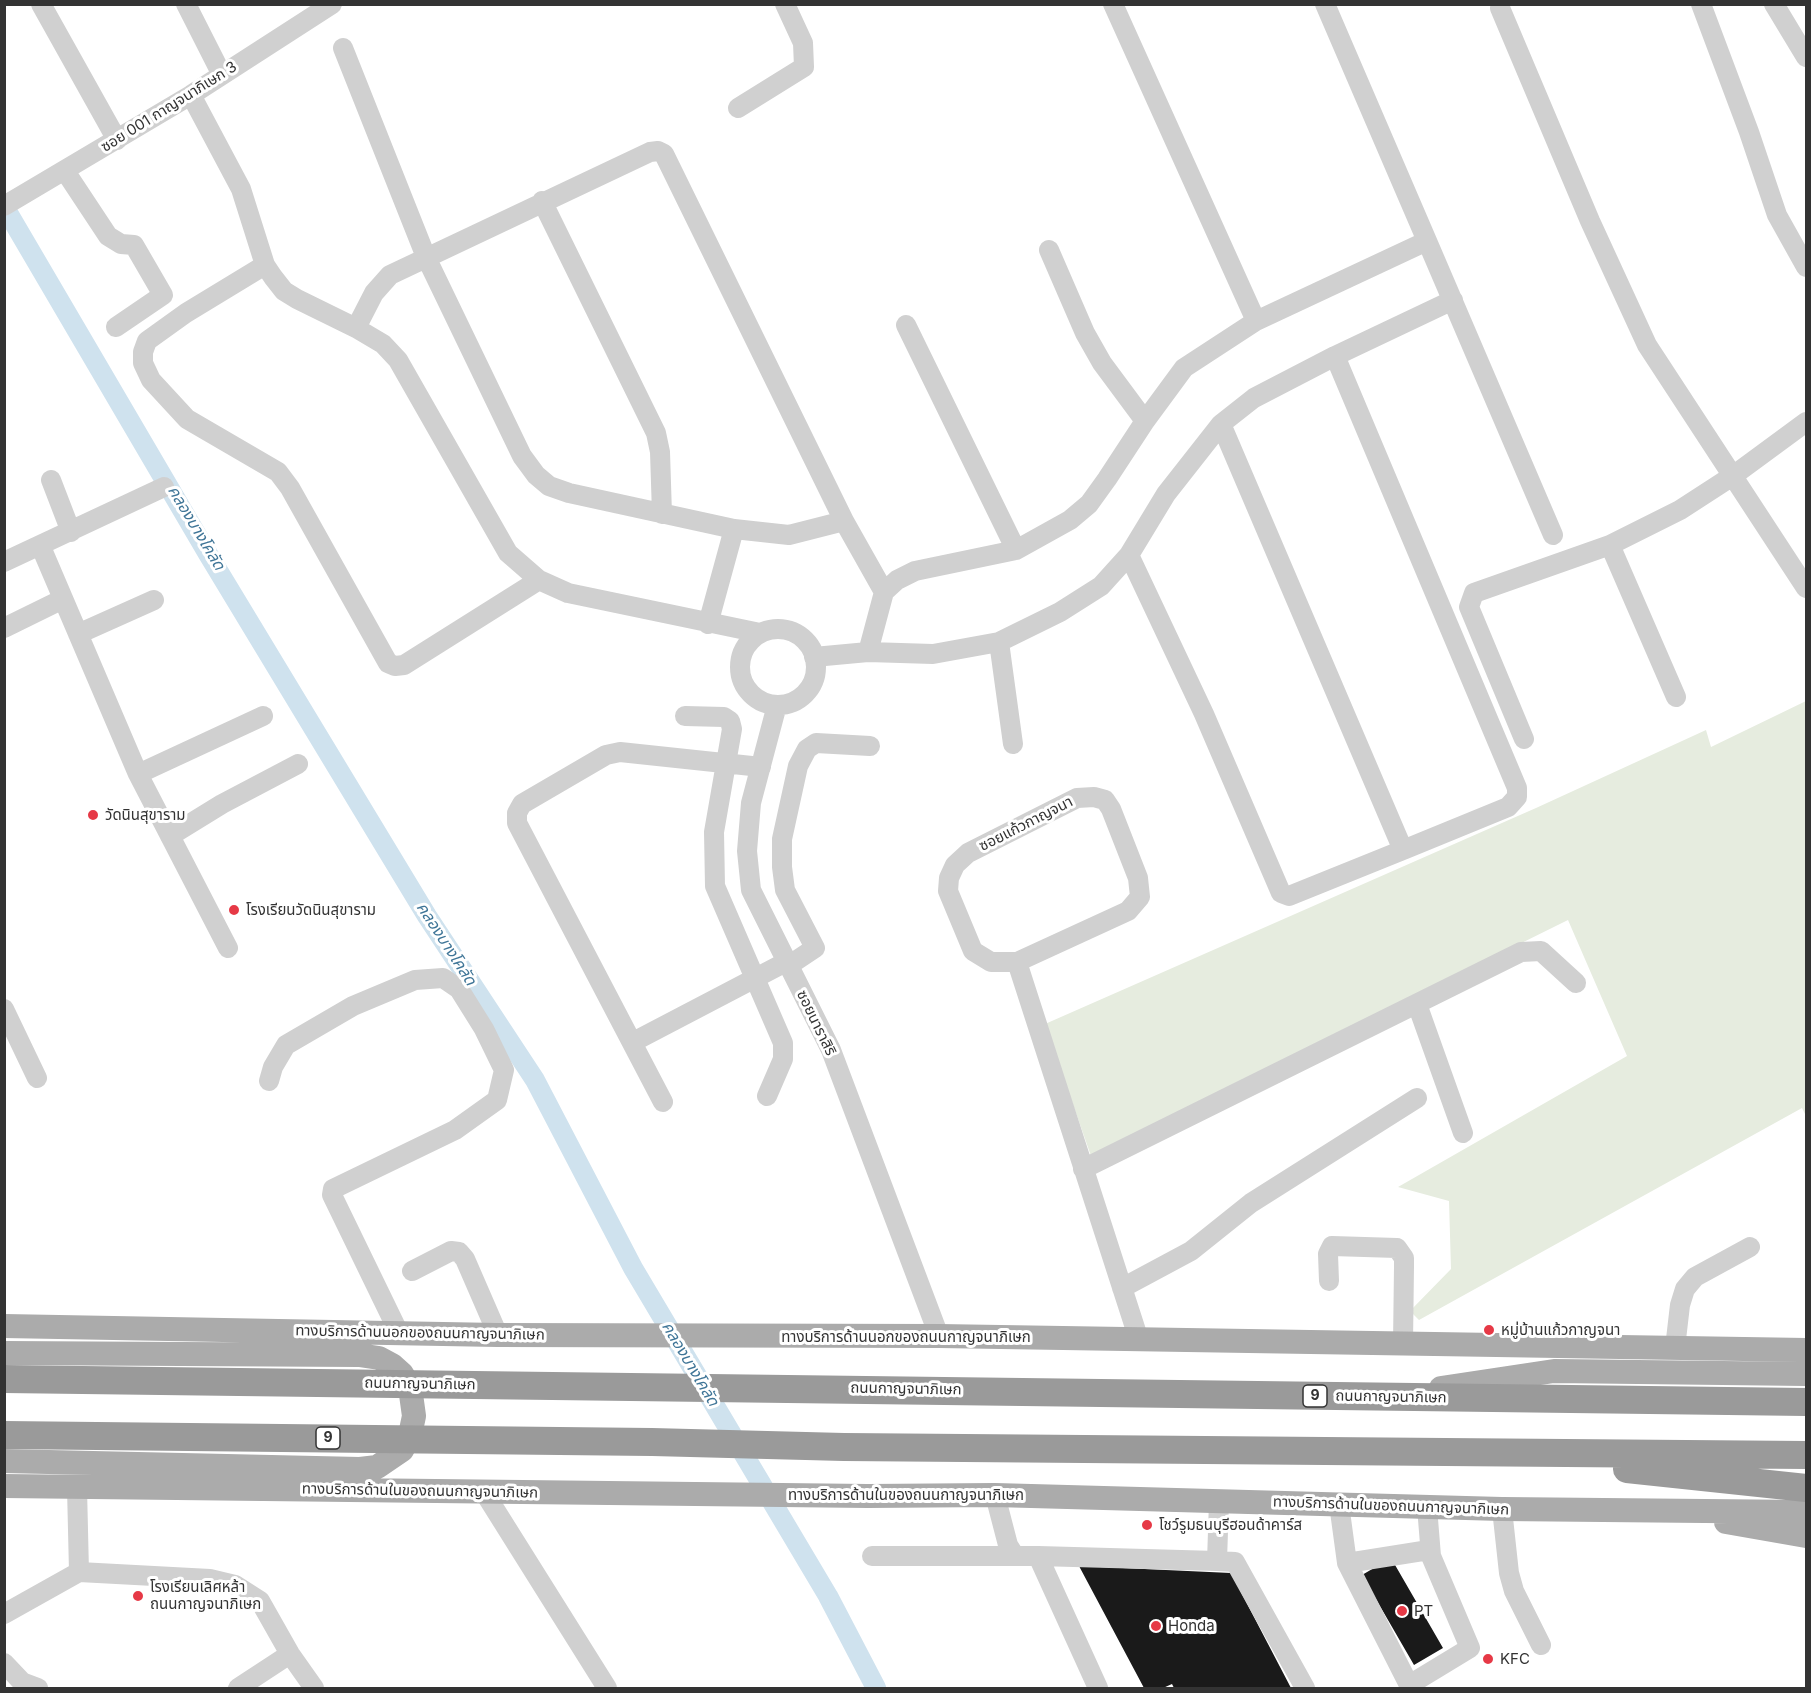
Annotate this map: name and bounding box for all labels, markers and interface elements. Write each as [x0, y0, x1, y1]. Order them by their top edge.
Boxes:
street label: ซอย 001 กาญจนาภิเษก 3 [98, 58, 240, 156]
water label: คลองบางโคลัด [163, 482, 229, 574]
street label: ซอยแก้วกาญจนา [976, 793, 1076, 855]
place label: วัดนินสุขาราม [105, 806, 186, 824]
marker: วัดนินสุขาราม [86, 808, 100, 822]
water label: คลองบางโคลัด [412, 899, 480, 989]
place label: โรงเรียนวัดนินสุขาราม [246, 901, 376, 919]
marker: โรงเรียนวัดนินสุขาราม [227, 903, 241, 917]
street label: ซอยนาราสิริ [792, 987, 840, 1059]
water label: คลองบางโคลัด [657, 1318, 723, 1410]
place label: หมู่บ้านแก้วกาญจนา [1501, 1321, 1620, 1339]
street label: ทางบริการด้านนอกของถนนกาญจนาภิเษก [295, 1322, 545, 1344]
marker: หมู่บ้านแก้วกาญจนา [1482, 1323, 1496, 1337]
street label: ทางบริการด้านนอกของถนนกาญจนาภิเษก [781, 1328, 1031, 1346]
street label: ถนนกาญจนาภิเษก [364, 1374, 476, 1394]
street label: ถนนกาญจนาภิเษก [850, 1379, 962, 1399]
road number: 9 [1303, 1385, 1327, 1407]
street label: ถนนกาญจนาภิเษก [1335, 1387, 1447, 1407]
road number: 9 [316, 1427, 340, 1449]
street label: ทางบริการด้านในของถนนกาญจนาภิเษก [302, 1480, 538, 1502]
street label: ทางบริการด้านในของถนนกาญจนาภิเษก [788, 1486, 1024, 1504]
street label: ทางบริการด้านในของถนนกาญจนาภิเษก [1273, 1493, 1509, 1519]
place label: โชว์รูมธนบุรีฮอนด้าคาร์ส [1159, 1516, 1302, 1534]
marker: โชว์รูมธนบุรีฮอนด้าคาร์ส [1140, 1518, 1154, 1532]
place label: โรงเรียนเลิศหล้า ถนนกาญจนาภิเษก [150, 1578, 261, 1613]
marker: โรงเรียนเลิศหล้า ถนนกาญจนาภิเษก [131, 1589, 145, 1603]
place label: PT [1414, 1602, 1433, 1620]
marker: PT [1395, 1604, 1409, 1618]
place label: Honda [1168, 1617, 1215, 1635]
marker: Honda [1149, 1619, 1163, 1633]
place label: KFC [1500, 1650, 1530, 1668]
marker: KFC [1481, 1652, 1495, 1666]

